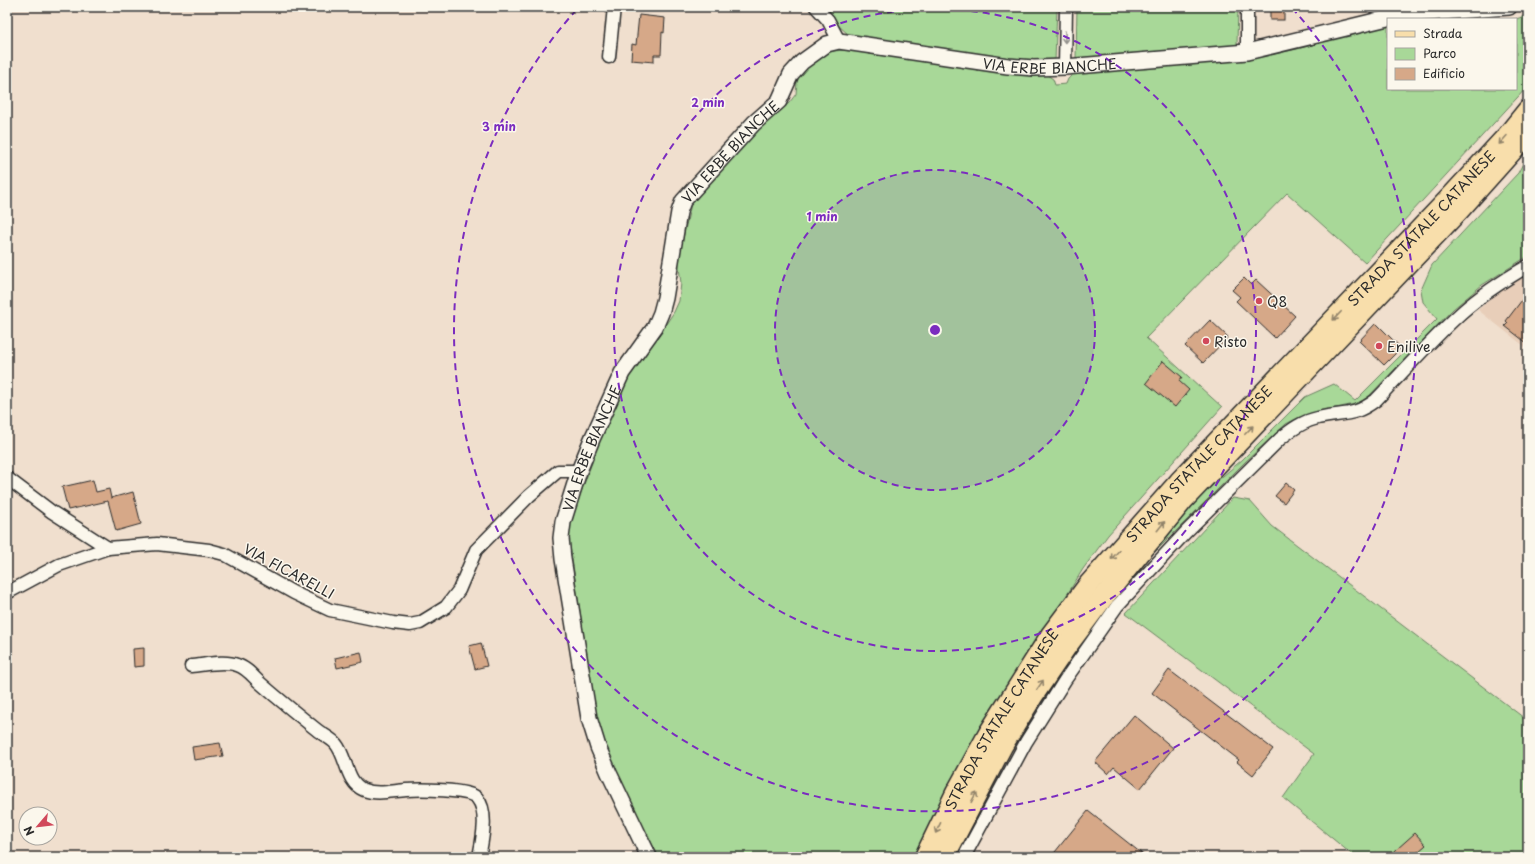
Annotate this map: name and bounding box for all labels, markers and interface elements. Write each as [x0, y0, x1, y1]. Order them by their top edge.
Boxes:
legend [1387, 18, 1517, 90]
text: Strada [1423, 24, 1463, 42]
one-way arrow [1061, 30, 1069, 43]
text: Parco [1423, 44, 1457, 62]
street label: VIA ERBE BIANCHE [981, 52, 1118, 79]
text: Edificio [1423, 64, 1465, 82]
text: 2 min [691, 93, 725, 111]
street label: VIA ERBE BIANCHE [676, 95, 784, 207]
text: 3 min [482, 117, 516, 135]
one-way arrow [1499, 135, 1508, 145]
street label: STRADA STATALE CATANESE [1342, 145, 1500, 310]
text: 1 min [806, 207, 838, 225]
place label: Q8 [1267, 291, 1287, 312]
marker: Q8 [1254, 296, 1264, 306]
one-way arrow [1332, 311, 1341, 321]
centre of rings [928, 323, 942, 337]
place label: Risto [1214, 331, 1247, 352]
marker: Risto [1201, 336, 1211, 346]
place label: Enilive [1387, 336, 1430, 357]
marker: Enilive [1374, 341, 1384, 351]
street label: STRADA STATALE CATANESE [1120, 380, 1277, 547]
street label: VIA ERBE BIANCHE [557, 381, 626, 514]
one-way arrow [1244, 425, 1254, 435]
one-way arrow [1157, 521, 1166, 532]
street label: VIA FICARELLI [240, 538, 338, 604]
one-way arrow [1110, 550, 1119, 560]
street label: STRADA STATALE CATANESE [939, 624, 1063, 813]
one-way arrow [1036, 680, 1044, 691]
one-way arrow [971, 791, 979, 803]
north arrow [18, 806, 58, 846]
one-way arrow [934, 822, 942, 834]
text: N [19, 823, 38, 839]

